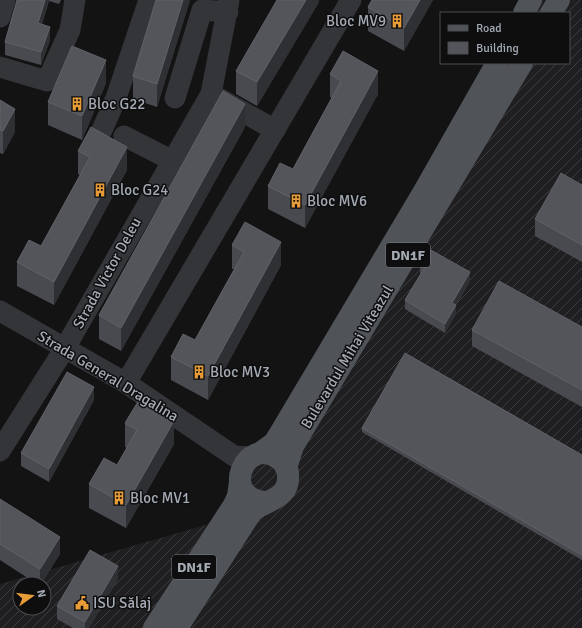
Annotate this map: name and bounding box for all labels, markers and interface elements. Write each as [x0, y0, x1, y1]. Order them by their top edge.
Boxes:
place label: Bloc MV9 [326, 12, 386, 30]
legend [440, 12, 570, 64]
building icon: Bloc MV9 [389, 13, 405, 29]
text: Road [476, 21, 502, 36]
text: Building [476, 41, 519, 56]
place label: Bloc G22 [88, 95, 145, 113]
building icon: Bloc G22 [69, 96, 85, 112]
place label: Bloc G24 [111, 181, 168, 199]
building icon: Bloc G24 [92, 182, 108, 198]
place label: Bloc MV6 [307, 192, 367, 210]
building icon: Bloc MV6 [288, 193, 304, 209]
street label: Strada Victor Deleu [69, 214, 145, 332]
road number: DN1F [386, 243, 430, 267]
street label: Bulevardul Mihai Viteazul [297, 282, 397, 432]
street label: Strada General Dragalina [34, 327, 182, 425]
place label: Bloc MV3 [210, 363, 270, 381]
building icon: Bloc MV3 [191, 364, 207, 380]
place label: Bloc MV1 [130, 489, 190, 507]
building icon: Bloc MV1 [111, 490, 127, 506]
road number: DN1F [172, 555, 216, 579]
north arrow [12, 576, 52, 616]
text: N [34, 588, 48, 599]
place label: ISU Sălaj [93, 594, 151, 612]
public building icon: ISU Sălaj [74, 595, 90, 611]

